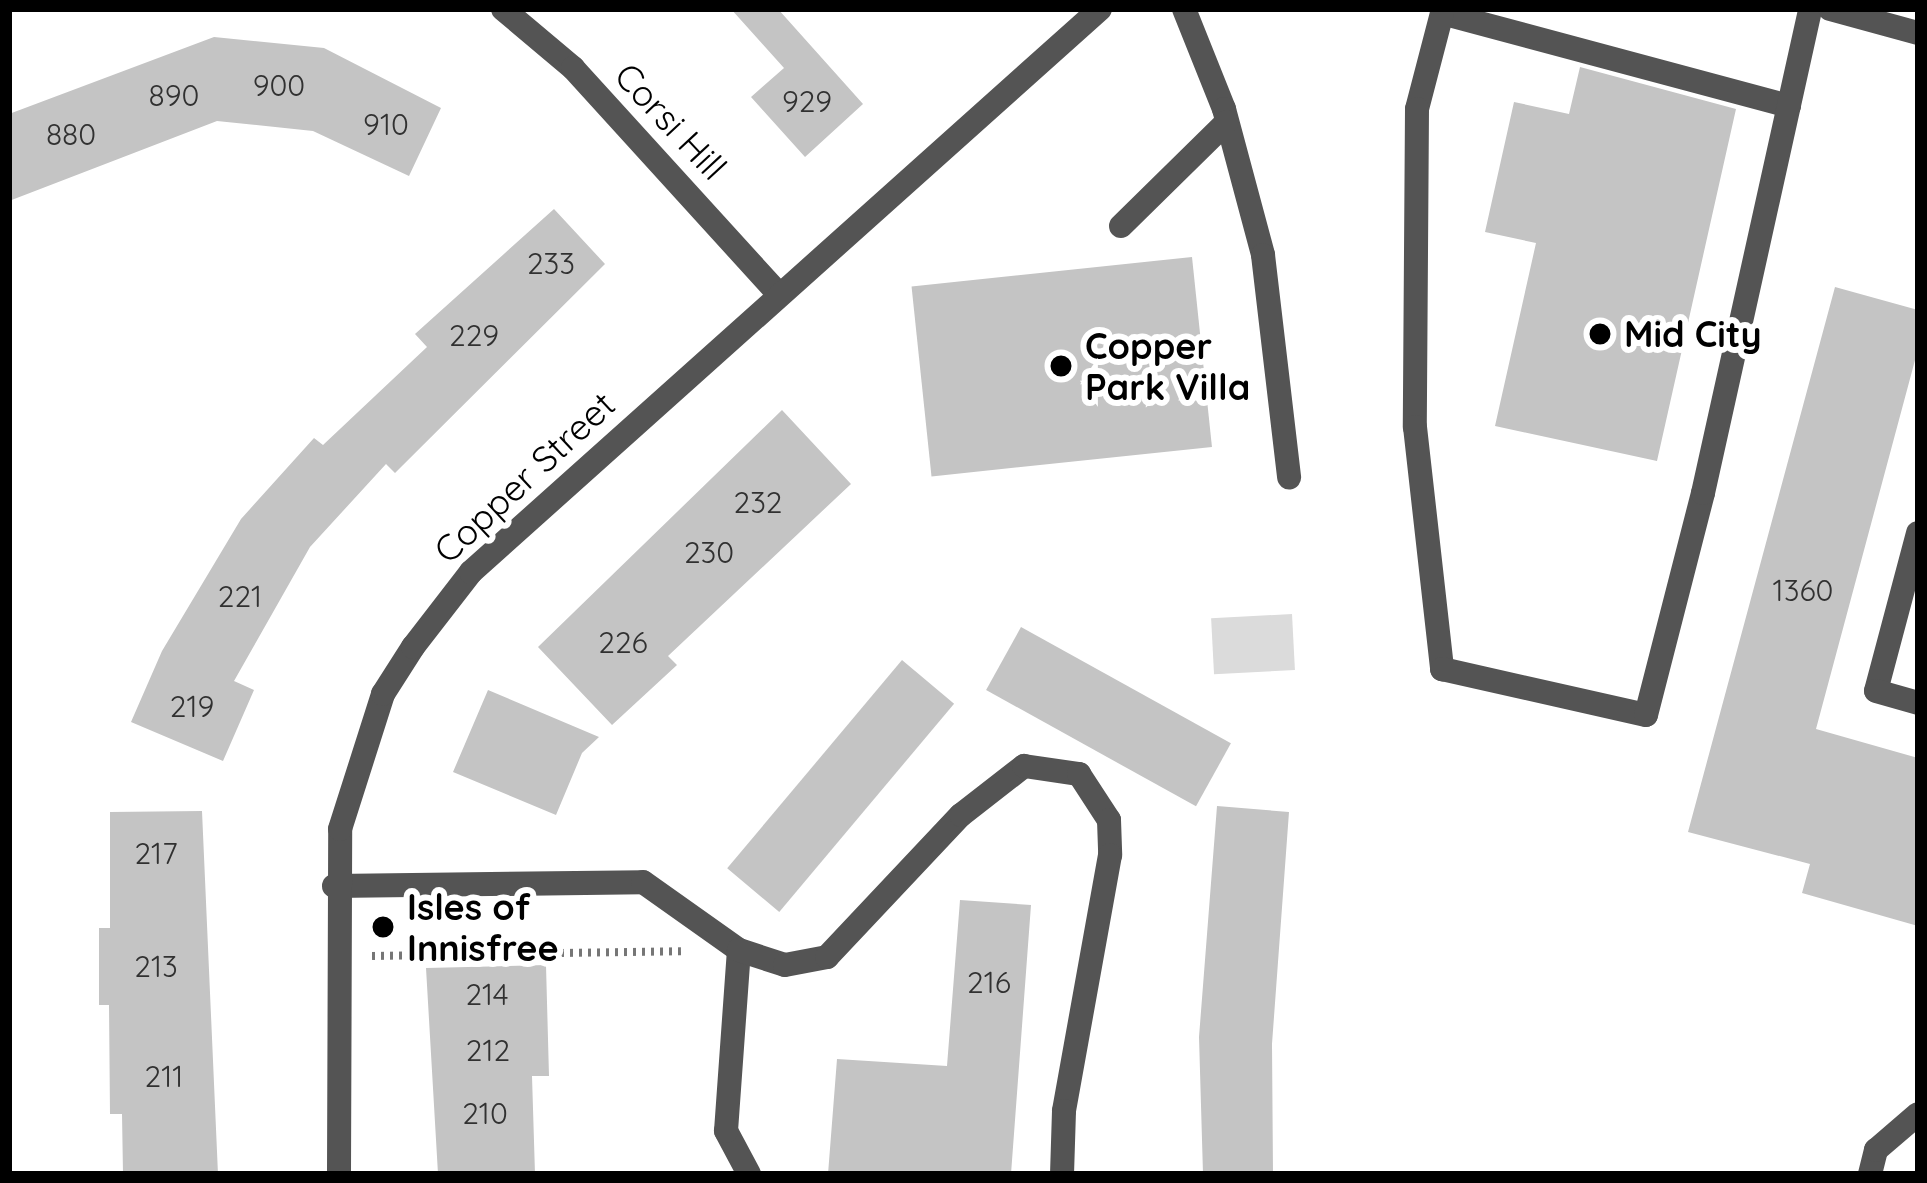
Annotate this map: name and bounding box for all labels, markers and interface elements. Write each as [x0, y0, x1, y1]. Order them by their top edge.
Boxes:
street label: Corsi Hill [606, 54, 736, 188]
house number: 900 [253, 67, 305, 103]
house number: 890 [149, 77, 199, 113]
house number: 929 [782, 83, 832, 119]
house number: 910 [363, 106, 409, 142]
house number: 880 [46, 116, 96, 152]
house number: 233 [527, 245, 575, 281]
place label: Mid City [1624, 312, 1762, 356]
house number: 229 [449, 317, 499, 353]
marker: Mid City [1587, 321, 1613, 347]
place label: Copper Park Villa [1085, 323, 1250, 408]
marker: Copper Park Villa [1048, 353, 1074, 379]
street label: Copper Street [425, 382, 623, 572]
house number: 232 [734, 484, 782, 520]
house number: 230 [684, 534, 734, 570]
house number: 1360 [1773, 572, 1833, 608]
house number: 221 [218, 578, 262, 614]
house number: 226 [598, 624, 648, 660]
house number: 219 [170, 688, 214, 724]
house number: 217 [134, 835, 178, 871]
place label: Isles of Innisfree [407, 884, 559, 969]
marker: Isles of Innisfree [370, 914, 396, 940]
house number: 213 [134, 948, 178, 984]
house number: 216 [967, 964, 1011, 1000]
house number: 214 [465, 976, 509, 1012]
house number: 212 [466, 1032, 510, 1068]
house number: 211 [145, 1058, 183, 1094]
house number: 210 [462, 1095, 508, 1131]

